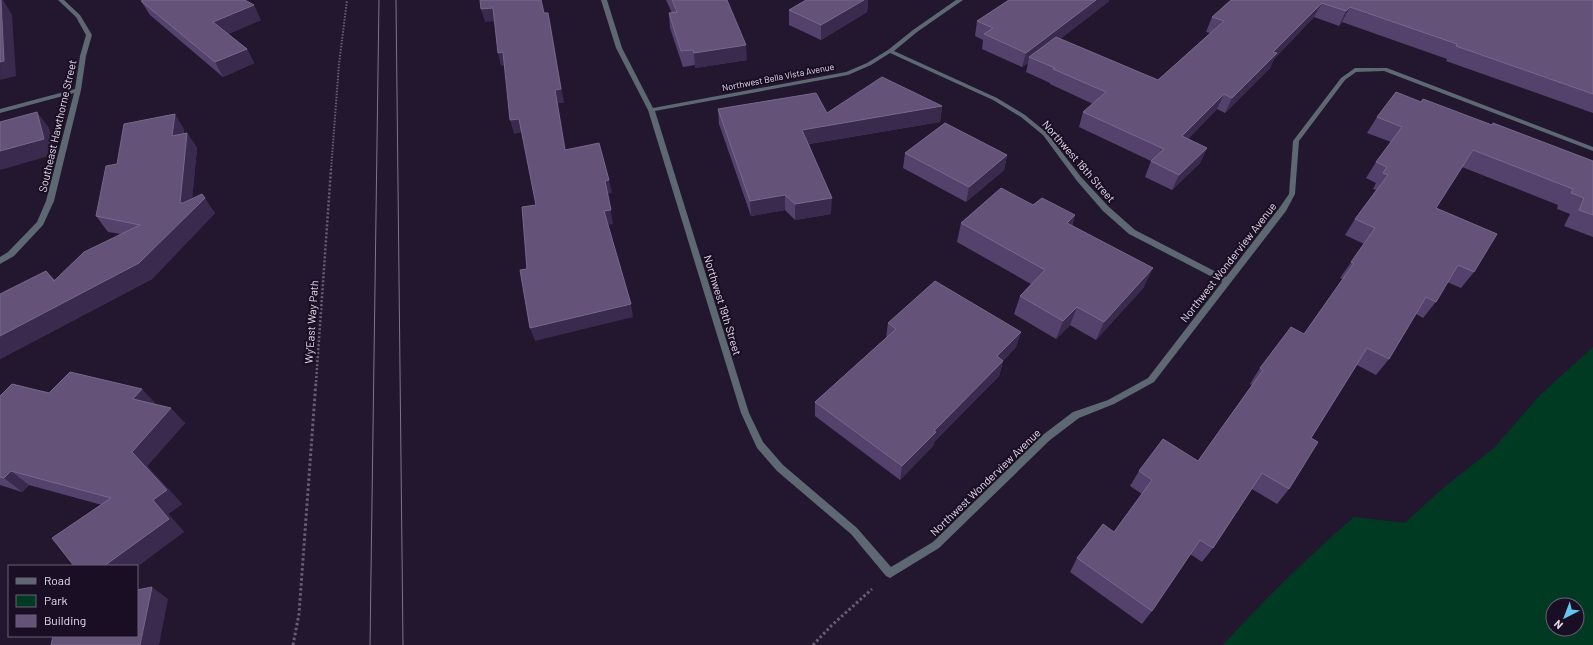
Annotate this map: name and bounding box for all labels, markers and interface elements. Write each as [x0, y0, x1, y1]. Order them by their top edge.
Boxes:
street label: Southeast Hawthorne Street [35, 58, 79, 194]
street label: Northwest Bella Vista Avenue [721, 61, 835, 93]
street label: Northwest 18th Street [1040, 117, 1118, 205]
street label: Northwest Wonderview Avenue [1177, 199, 1279, 324]
street label: Northwest 19th Street [702, 253, 744, 357]
street label: Wy'East Way Path [302, 280, 320, 364]
street label: Northwest Wonderview Avenue [927, 426, 1043, 538]
legend [8, 565, 138, 637]
text: Road [44, 573, 71, 587]
text: Park [44, 593, 68, 607]
north arrow [1545, 597, 1585, 637]
text: Building [44, 613, 86, 627]
text: N [1551, 618, 1565, 632]

